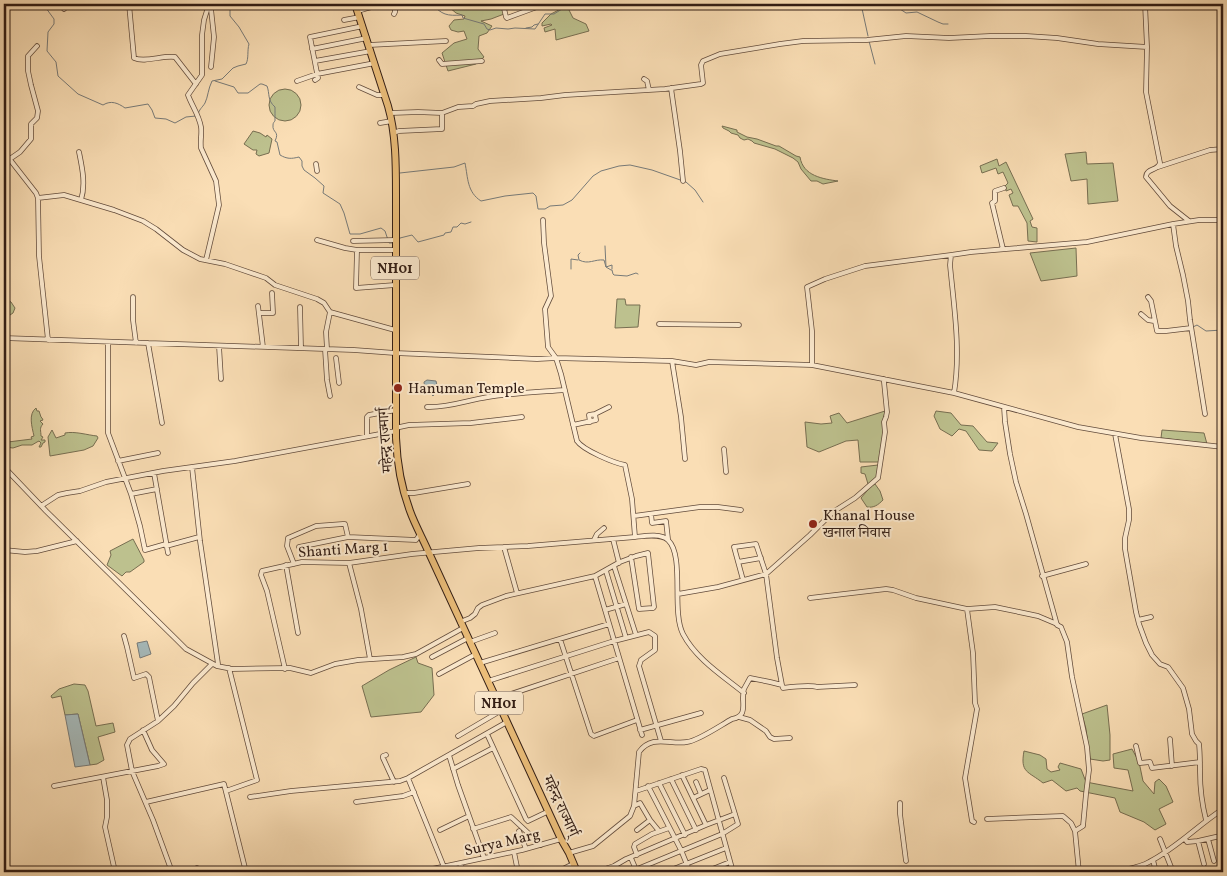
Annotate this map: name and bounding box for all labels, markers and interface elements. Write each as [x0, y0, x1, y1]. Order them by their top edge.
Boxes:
road number: NH01 [371, 256, 419, 280]
place label: Hanuman Temple [408, 379, 525, 400]
marker: Hanuman Temple [392, 382, 404, 394]
street label: महेन्द्र राज्मार्ग् [374, 404, 399, 474]
place label: Khanal House खनाल निवास [822, 506, 915, 544]
marker: Khanal House खनाल निवास [807, 518, 819, 530]
street label: Shanti Marg 1 [297, 537, 389, 564]
road number: NH01 [475, 691, 523, 714]
street label: महेन्द्र राज्मार्ग् [536, 772, 584, 843]
street label: Surya Marg [462, 824, 543, 862]

